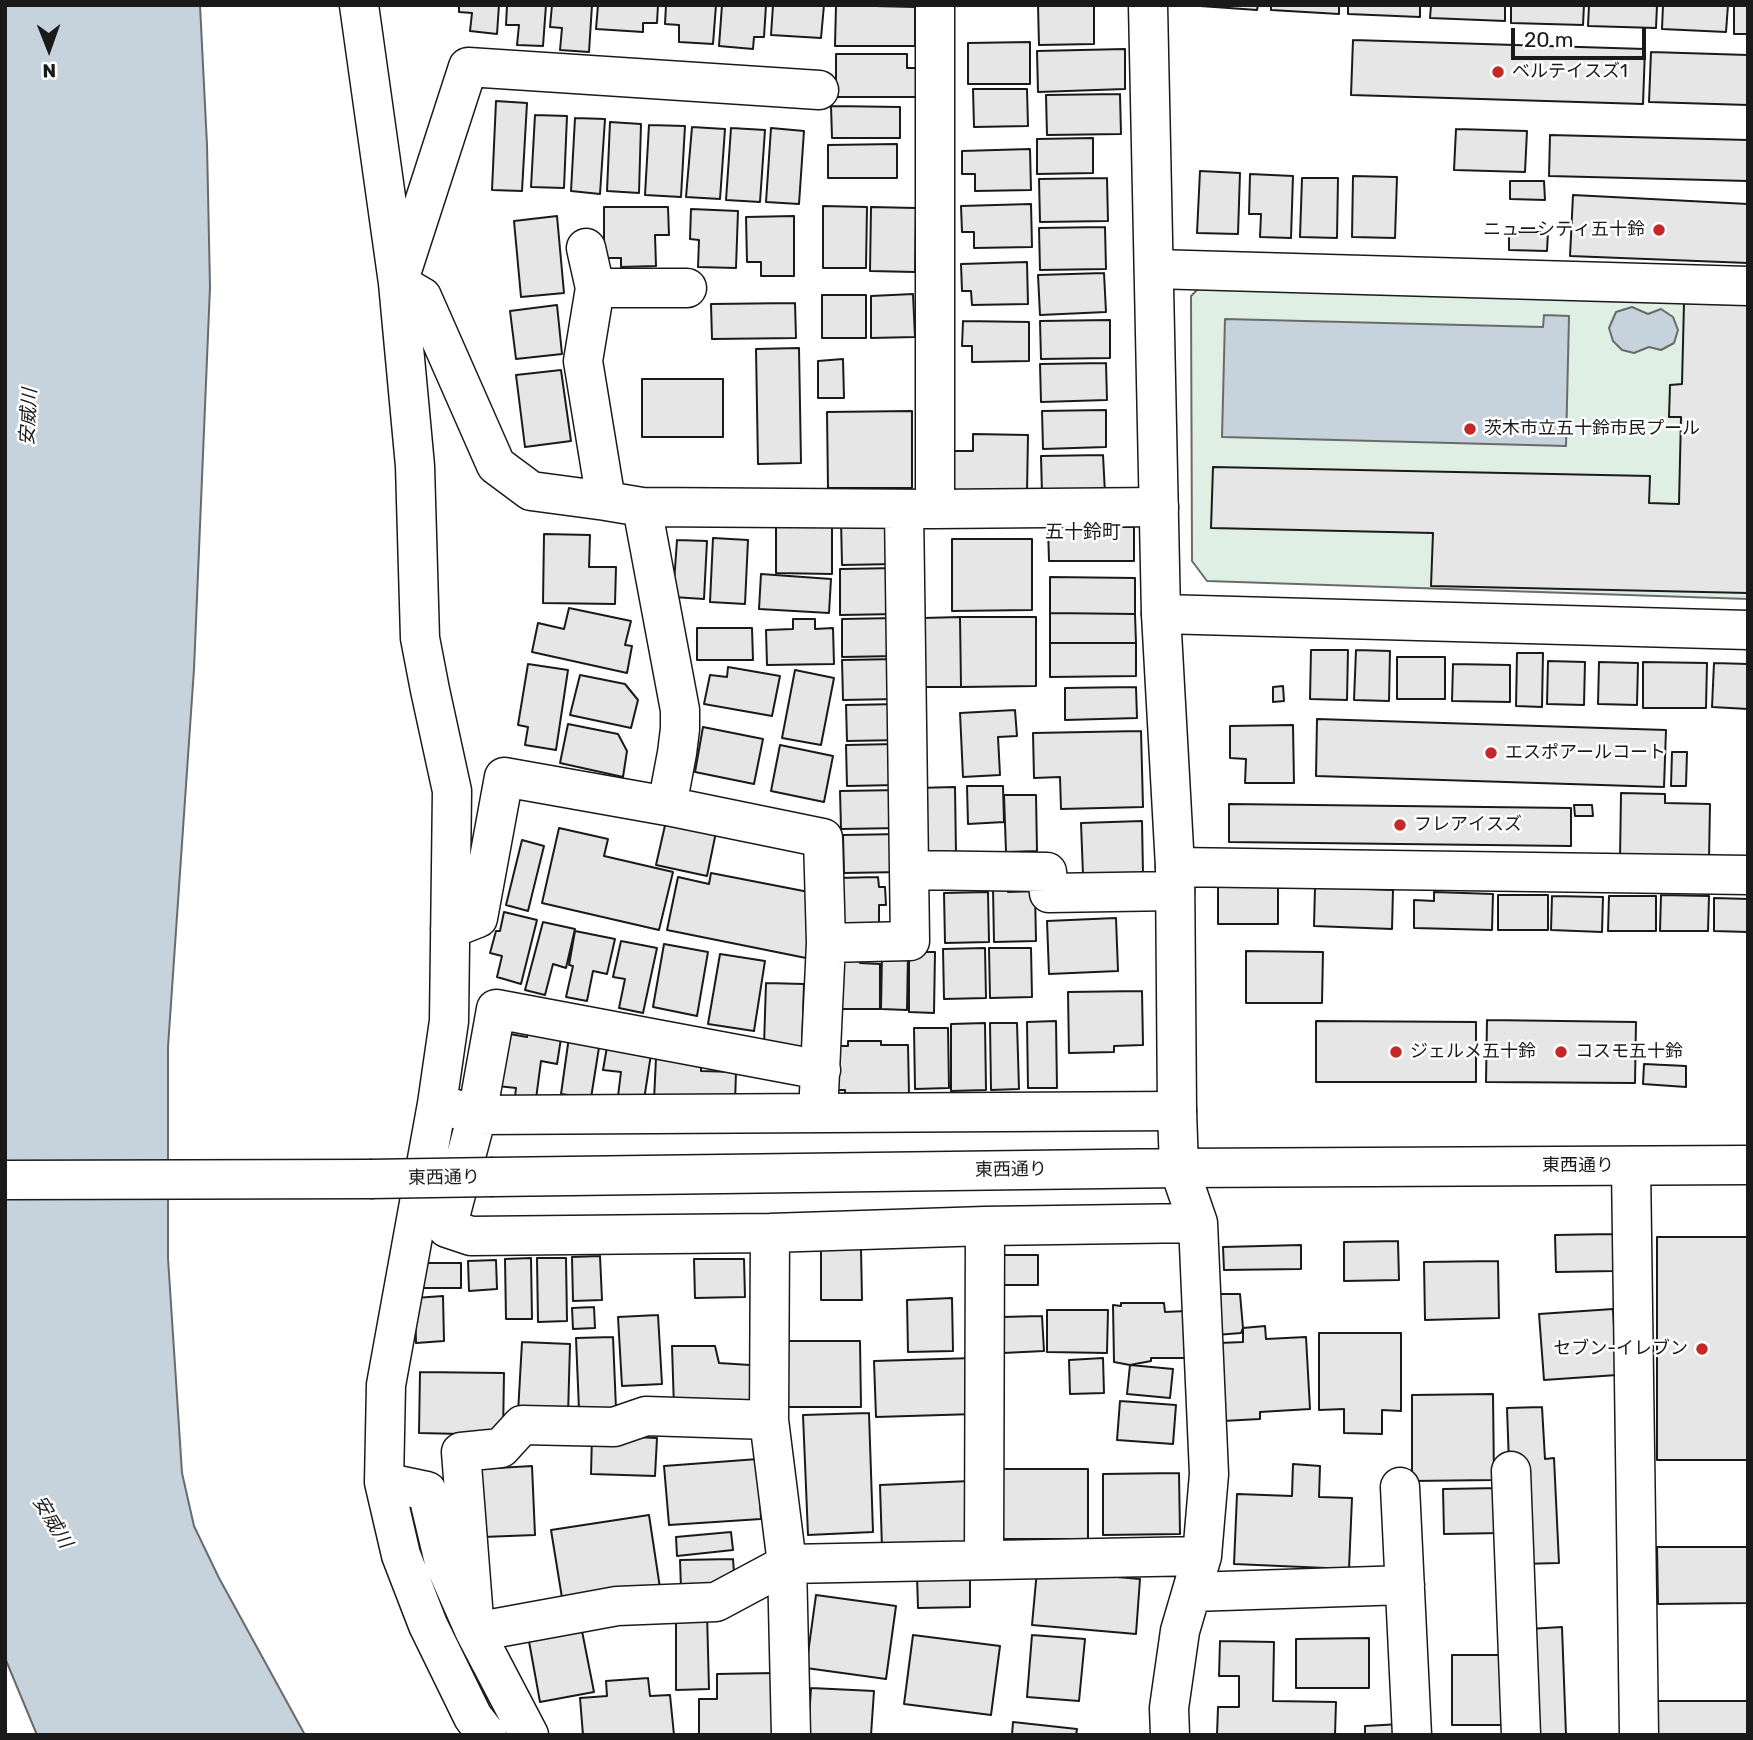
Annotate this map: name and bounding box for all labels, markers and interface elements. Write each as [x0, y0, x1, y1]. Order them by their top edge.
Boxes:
north arrow [14, 14, 84, 84]
scale bar [1515, 14, 1650, 58]
text: 20 m [1524, 27, 1573, 52]
text: N [42, 59, 56, 82]
place label: ベルテイスズ1 [1512, 61, 1628, 83]
marker: ベルテイスズ1 [1490, 64, 1506, 80]
place label: ニューシティ五十鈴 [1483, 219, 1645, 241]
marker: ニューシティ五十鈴 [1651, 222, 1667, 238]
water label: 安威川 [16, 388, 42, 446]
place label: 茨木市立五十鈴市民プール [1484, 418, 1700, 440]
marker: 茨木市立五十鈴市民プール [1462, 421, 1478, 437]
district label: 五十鈴町 [1045, 522, 1121, 544]
place label: エスポアールコート [1505, 742, 1666, 764]
marker: エスポアールコート [1483, 745, 1499, 761]
place label: フレアイスズ [1414, 814, 1522, 836]
marker: フレアイスズ [1392, 817, 1408, 833]
place label: ジェルメ五十鈴 [1410, 1041, 1536, 1063]
place label: コスモ五十鈴 [1575, 1041, 1683, 1063]
marker: ジェルメ五十鈴 [1388, 1044, 1404, 1060]
marker: コスモ五十鈴 [1553, 1044, 1569, 1060]
street label: 東西通り [1542, 1155, 1614, 1177]
street label: 東西通り [975, 1159, 1047, 1181]
street label: 東西通り [408, 1167, 480, 1189]
place label: セブン-イレブン [1553, 1338, 1688, 1360]
marker: セブン-イレブン [1694, 1341, 1710, 1357]
water label: 安威川 [28, 1492, 76, 1552]

